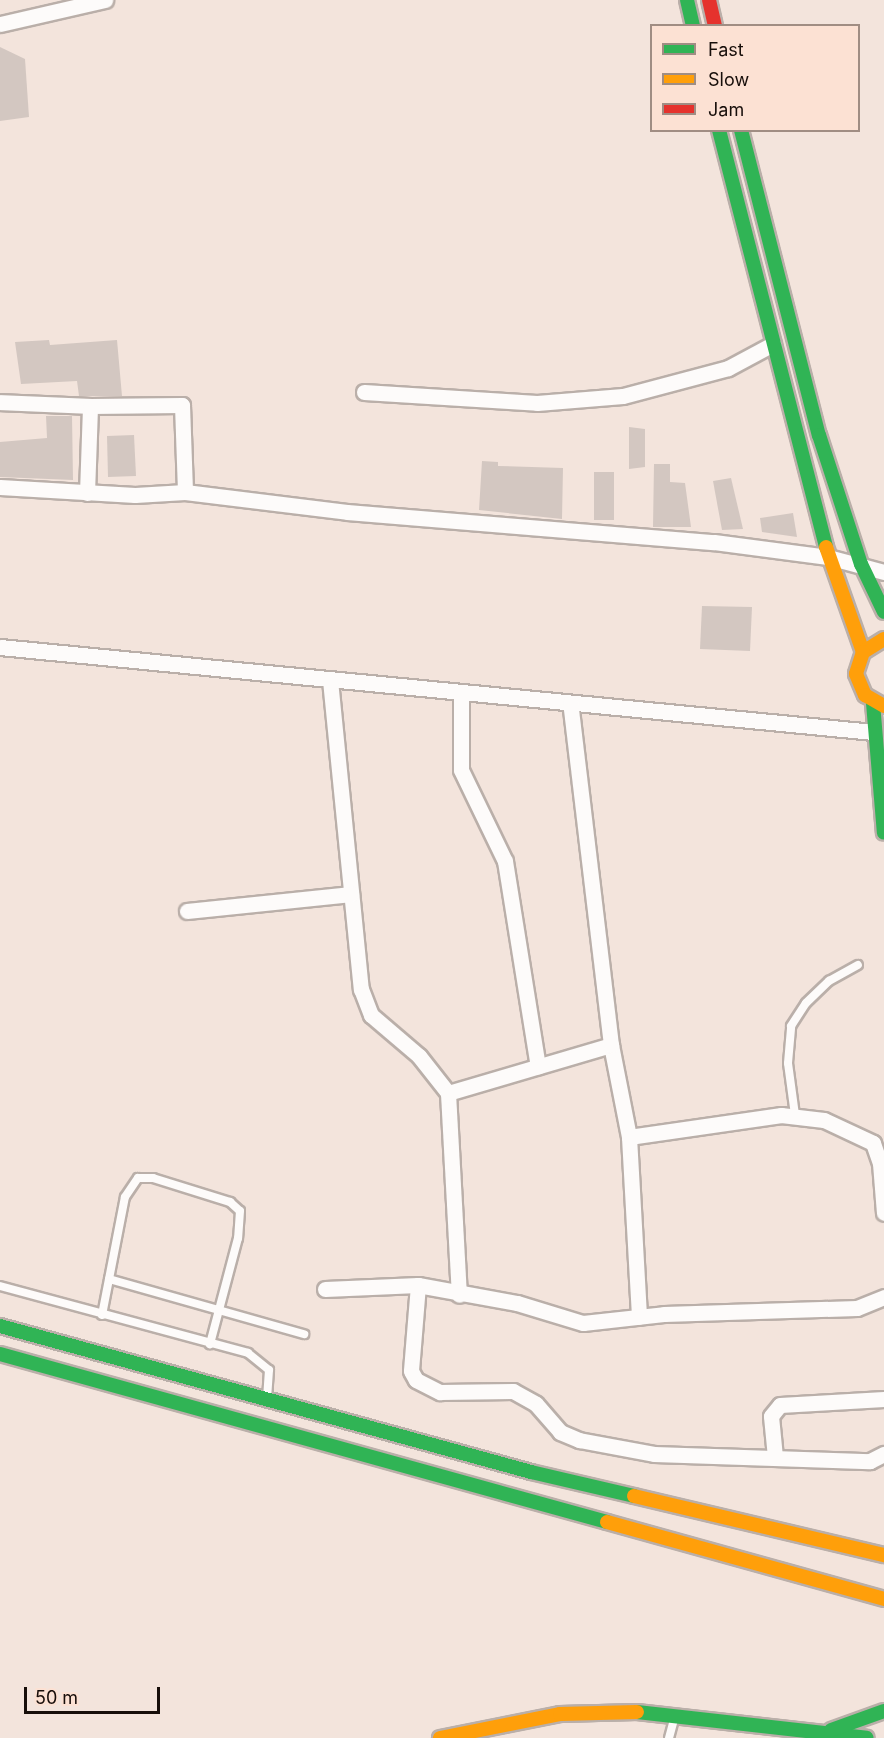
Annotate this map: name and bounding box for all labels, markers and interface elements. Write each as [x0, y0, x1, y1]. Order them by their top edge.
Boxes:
legend [650, 24, 860, 132]
text: Fast [708, 39, 744, 60]
text: Slow [708, 69, 749, 90]
text: Jam [708, 99, 744, 120]
scale bar [27, 1675, 164, 1713]
text: 50 m [35, 1687, 78, 1708]

